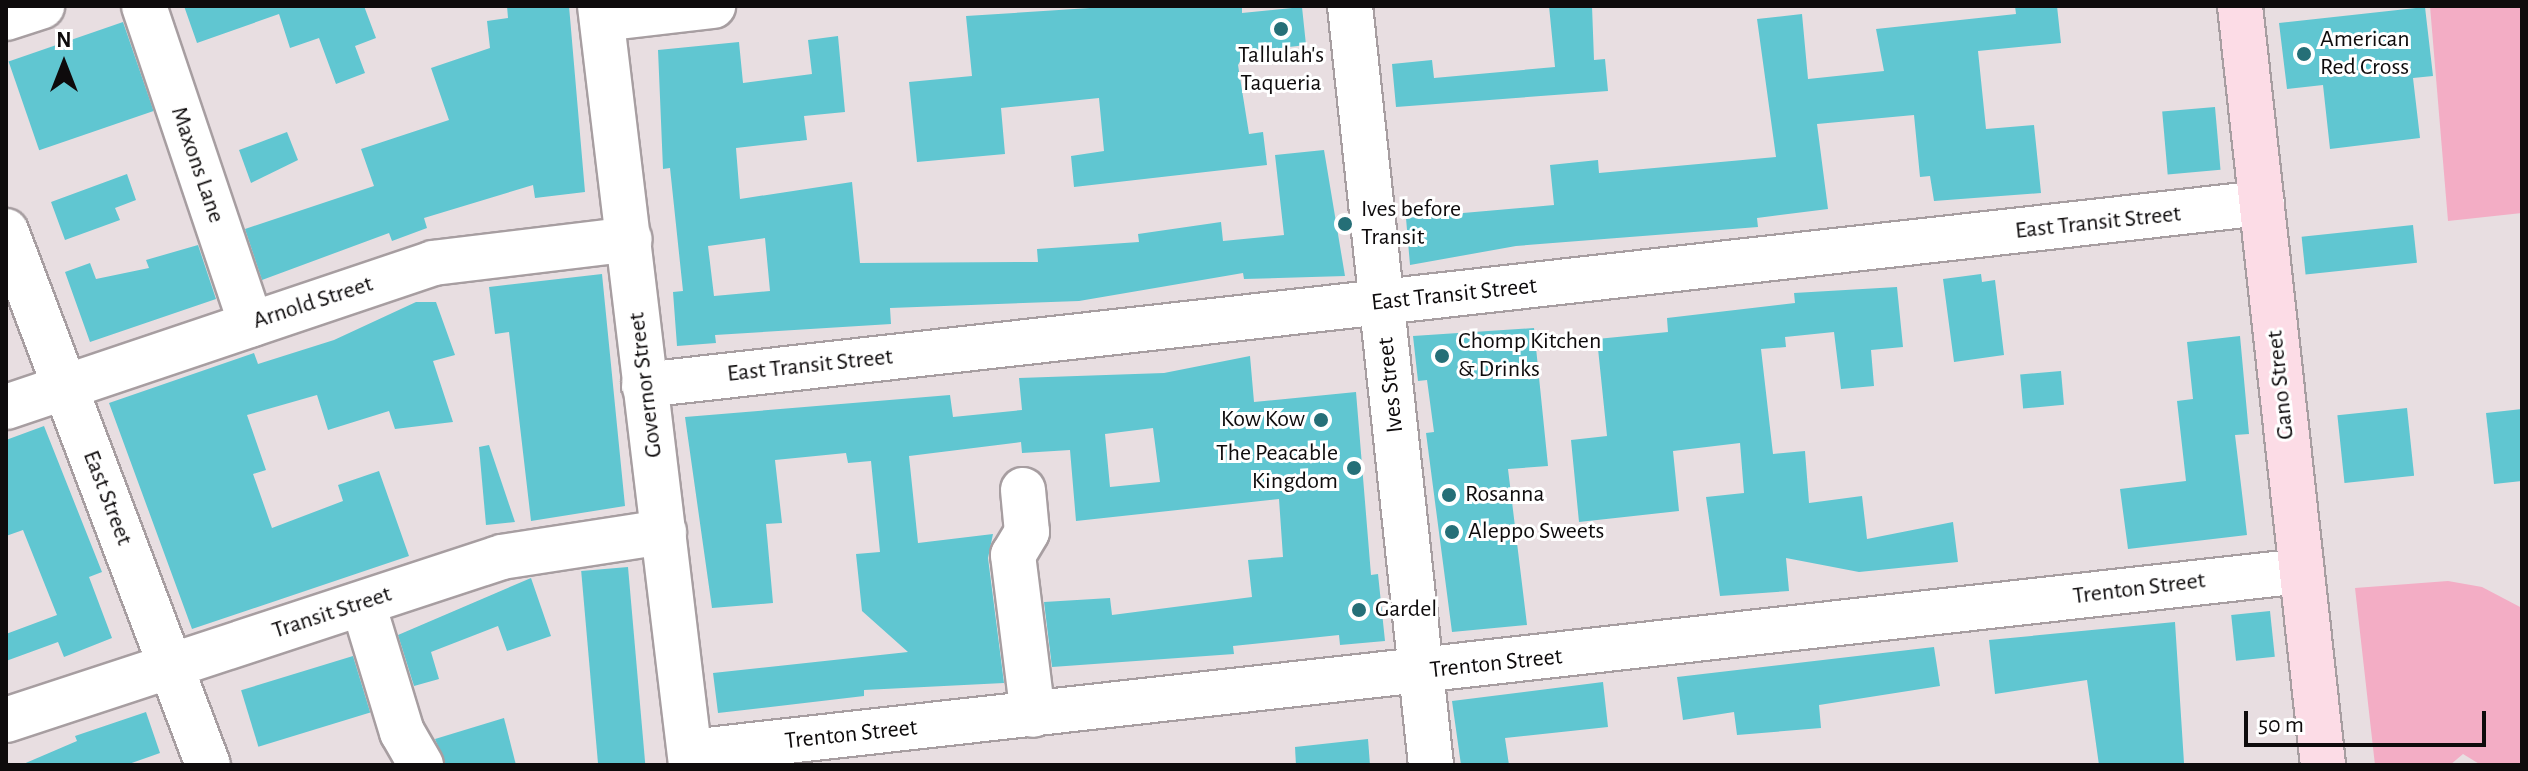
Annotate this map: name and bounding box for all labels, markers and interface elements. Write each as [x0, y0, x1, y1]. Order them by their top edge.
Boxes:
marker: Tallulah's Taqueria [1272, 20, 1290, 38]
north arrow [24, 24, 104, 104]
place label: American Red Cross [2320, 26, 2410, 82]
text: N [56, 29, 72, 51]
place label: Tallulah's Taqueria [1238, 42, 1324, 98]
marker: American Red Cross [2295, 45, 2313, 63]
street label: Maxons Lane [164, 103, 230, 227]
place label: Ives before Transit [1361, 196, 1461, 252]
street label: East Transit Street [2014, 200, 2182, 246]
marker: Ives before Transit [1336, 215, 1354, 233]
street label: Arnold Street [249, 270, 377, 336]
street label: East Transit Street [1370, 272, 1538, 318]
street label: Governor Street [623, 311, 669, 459]
place label: Chomp Kitchen & Drinks [1458, 328, 1601, 384]
street label: Gano Street [2261, 329, 2301, 441]
street label: Ives Street [1372, 336, 1410, 434]
street label: East Transit Street [726, 343, 894, 389]
marker: Chomp Kitchen & Drinks [1433, 347, 1451, 365]
place label: Kow Kow [1221, 406, 1305, 434]
marker: Kow Kow [1312, 411, 1330, 429]
place label: The Peacable Kingdom [1216, 440, 1338, 496]
street label: East Street [76, 447, 138, 549]
marker: The Peacable Kingdom [1345, 459, 1363, 477]
place label: Rosanna [1465, 481, 1545, 509]
marker: Rosanna [1440, 486, 1458, 504]
place label: Aleppo Sweets [1468, 518, 1604, 546]
marker: Aleppo Sweets [1443, 523, 1461, 541]
street label: Trenton Street [2071, 567, 2207, 611]
street label: Transit Street [269, 580, 395, 646]
place label: Gardel [1375, 596, 1437, 624]
marker: Gardel [1350, 601, 1368, 619]
street label: Trenton Street [1428, 643, 1564, 685]
scale bar [2248, 695, 2490, 745]
text: 50 m [2258, 713, 2304, 737]
street label: Trenton Street [783, 714, 919, 756]

